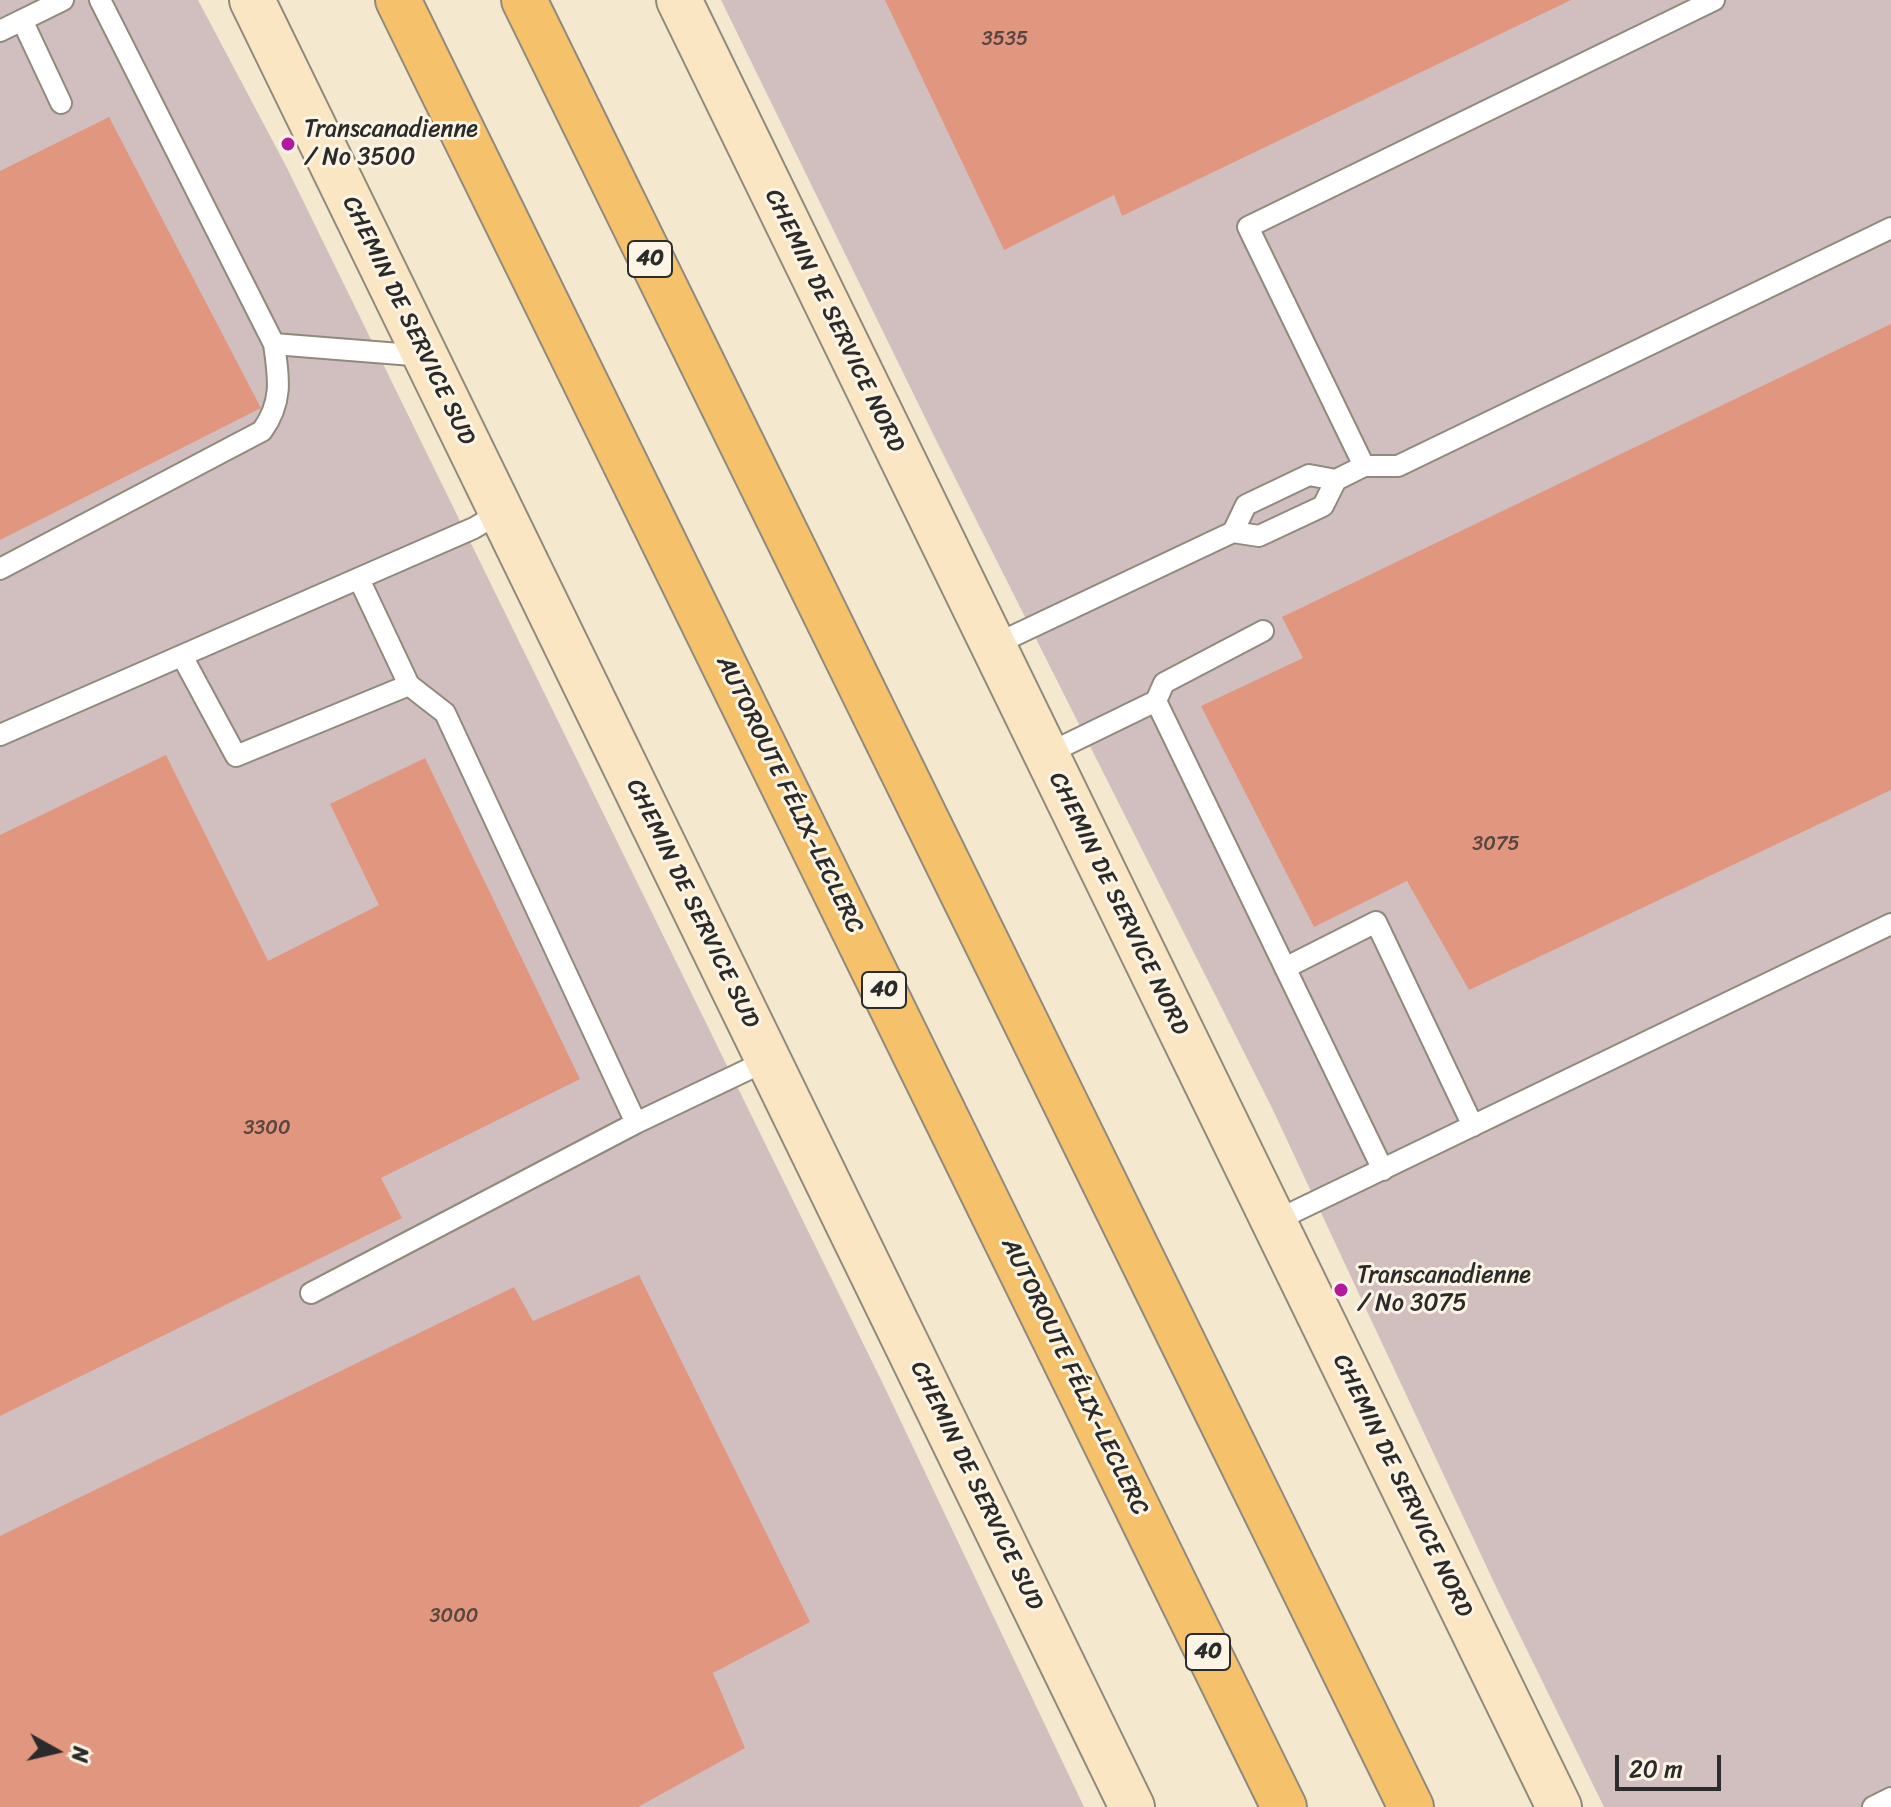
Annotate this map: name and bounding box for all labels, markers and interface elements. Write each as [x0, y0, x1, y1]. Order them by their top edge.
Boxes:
house number: 3535 [982, 28, 1028, 52]
place label: Transcanadienne / No 3500 [304, 116, 478, 172]
marker: Transcanadienne / No 3500 [279, 135, 297, 153]
street label: CHEMIN DE SERVICE NORD [758, 185, 910, 457]
street label: CHEMIN DE SERVICE SUD [335, 192, 481, 450]
road number: 40 [628, 241, 672, 277]
street label: AUTOROUTE FÉLIX-LECLERC [709, 652, 869, 938]
street label: CHEMIN DE SERVICE NORD [1042, 768, 1194, 1040]
street label: CHEMIN DE SERVICE SUD [619, 775, 765, 1033]
house number: 3075 [1472, 833, 1520, 857]
road number: 40 [862, 972, 906, 1008]
house number: 3300 [243, 1117, 291, 1141]
street label: AUTOROUTE FÉLIX-LECLERC [994, 1234, 1154, 1520]
place label: Transcanadienne / No 3075 [1357, 1262, 1531, 1318]
marker: Transcanadienne / No 3075 [1332, 1281, 1350, 1299]
street label: CHEMIN DE SERVICE NORD [1326, 1350, 1478, 1622]
street label: CHEMIN DE SERVICE SUD [903, 1357, 1049, 1615]
house number: 3000 [430, 1605, 478, 1629]
road number: 40 [1186, 1634, 1230, 1670]
north arrow [16, 1711, 96, 1791]
scale bar [1619, 1739, 1725, 1789]
text: N [60, 1744, 101, 1765]
text: 20 m [1629, 1748, 1683, 1790]

